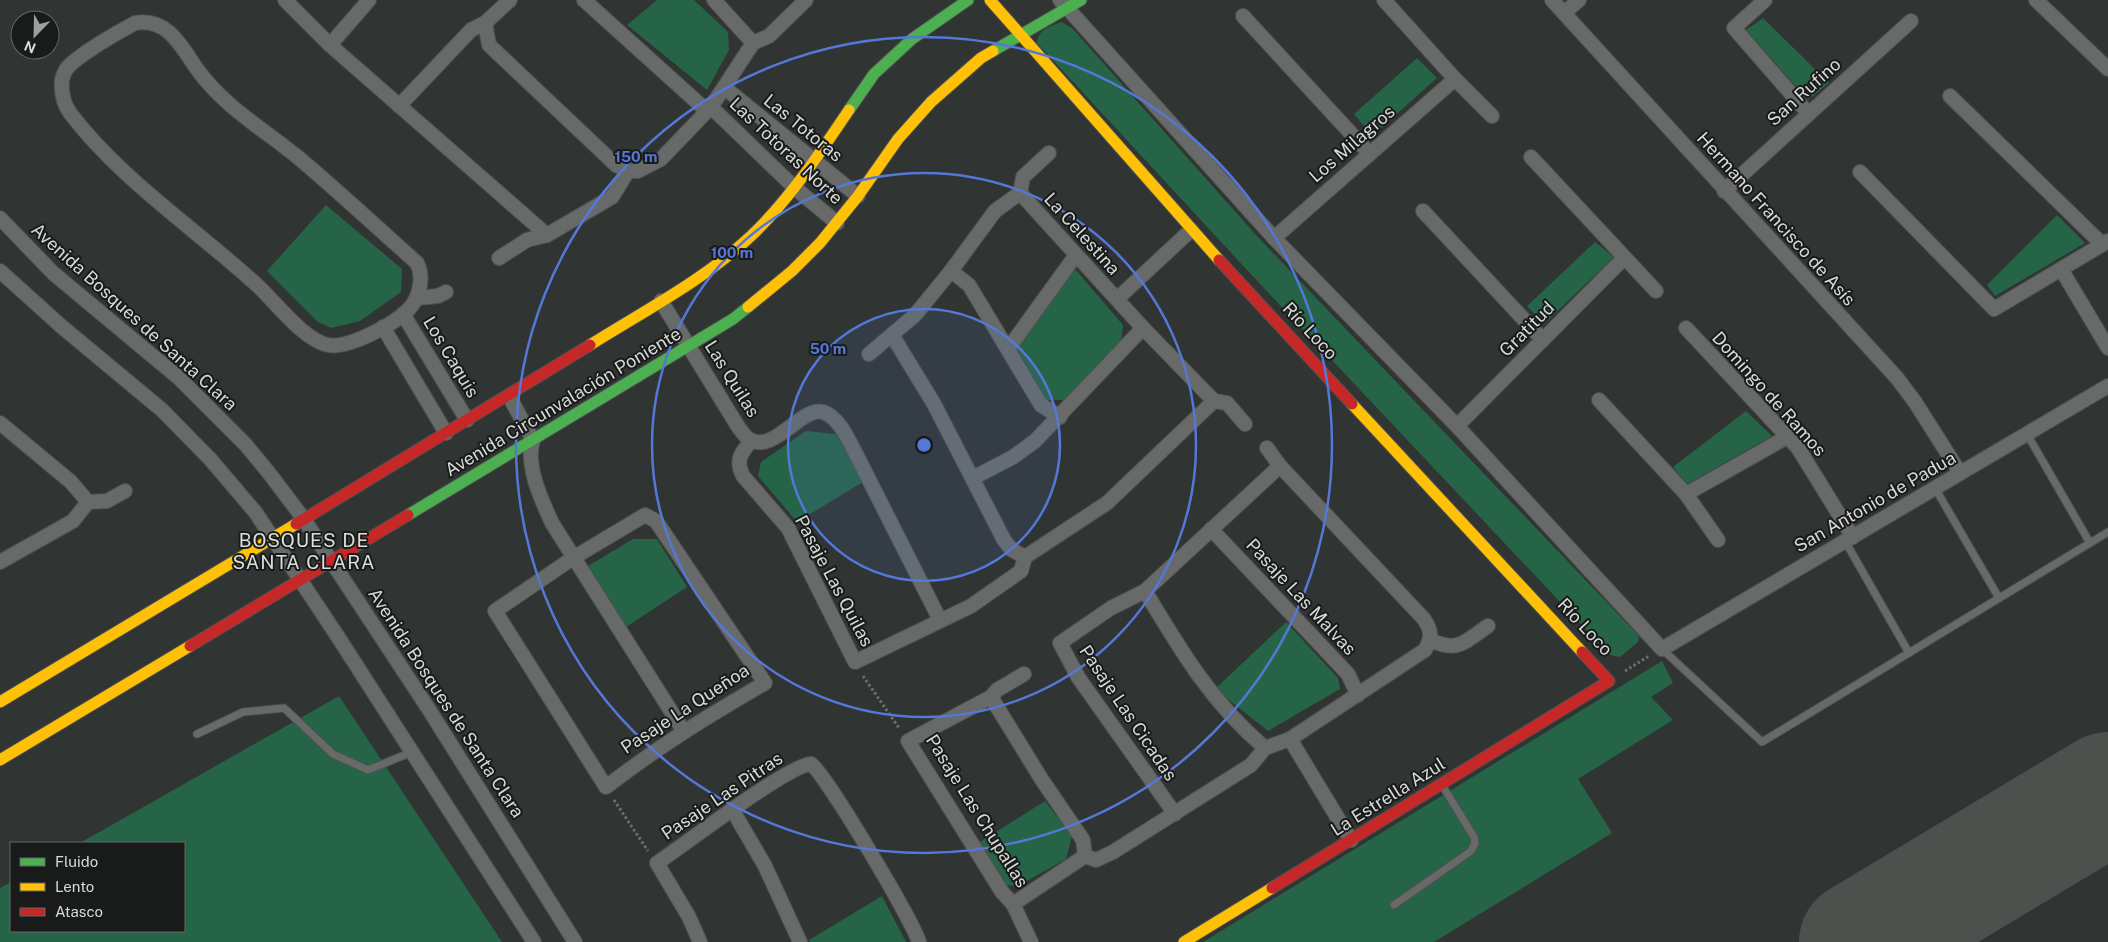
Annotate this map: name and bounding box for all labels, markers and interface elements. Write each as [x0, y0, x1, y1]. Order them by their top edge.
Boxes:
north arrow [10, 10, 60, 60]
text: N [22, 37, 38, 56]
street label: San Rufino [1763, 53, 1845, 130]
street label: Las Totoras [760, 89, 847, 166]
street label: Las Totoras Norte [725, 93, 847, 208]
street label: Los Milagros [1305, 101, 1399, 187]
street label: Hermano Francisco de Asís [1693, 128, 1860, 310]
text: 150 m [614, 148, 658, 165]
street label: La Celestina [1040, 188, 1125, 279]
street label: Avenida Bosques de Santa Clara [27, 219, 241, 415]
text: 100 m [711, 244, 753, 261]
street label: Gratitud [1495, 297, 1558, 360]
street label: Río Loco [1278, 298, 1342, 364]
street label: Los Caquis [419, 312, 484, 401]
street label: Avenida Circunvalación Poniente [441, 323, 685, 481]
street label: Domingo de Ramos [1708, 327, 1831, 460]
street label: Las Quilas [701, 337, 764, 421]
text: 50 m [810, 340, 846, 357]
centre of rings [915, 436, 933, 454]
street label: San Antonio de Padua [1790, 447, 1959, 556]
street label: Pasaje Las Quilas [791, 511, 878, 650]
district label: BOSQUES DE SANTA CLARA [232, 529, 376, 573]
street label: Pasaje Las Malvas [1242, 534, 1361, 659]
street label: Avenida Bosques de Santa Clara [364, 584, 529, 821]
street label: Río Loco [1553, 594, 1617, 660]
street label: Pasaje Las Cicadas [1075, 641, 1182, 784]
street label: Pasaje La Queñoa [617, 659, 753, 758]
street label: Pasaje Las Chupallas [922, 730, 1033, 891]
street label: Pasaje Las Pitras [657, 747, 786, 844]
street label: La Estrella Azul [1327, 753, 1449, 840]
legend [10, 842, 185, 932]
text: Fluido [55, 853, 98, 870]
text: Lento [55, 878, 94, 895]
text: Atasco [55, 903, 103, 920]

